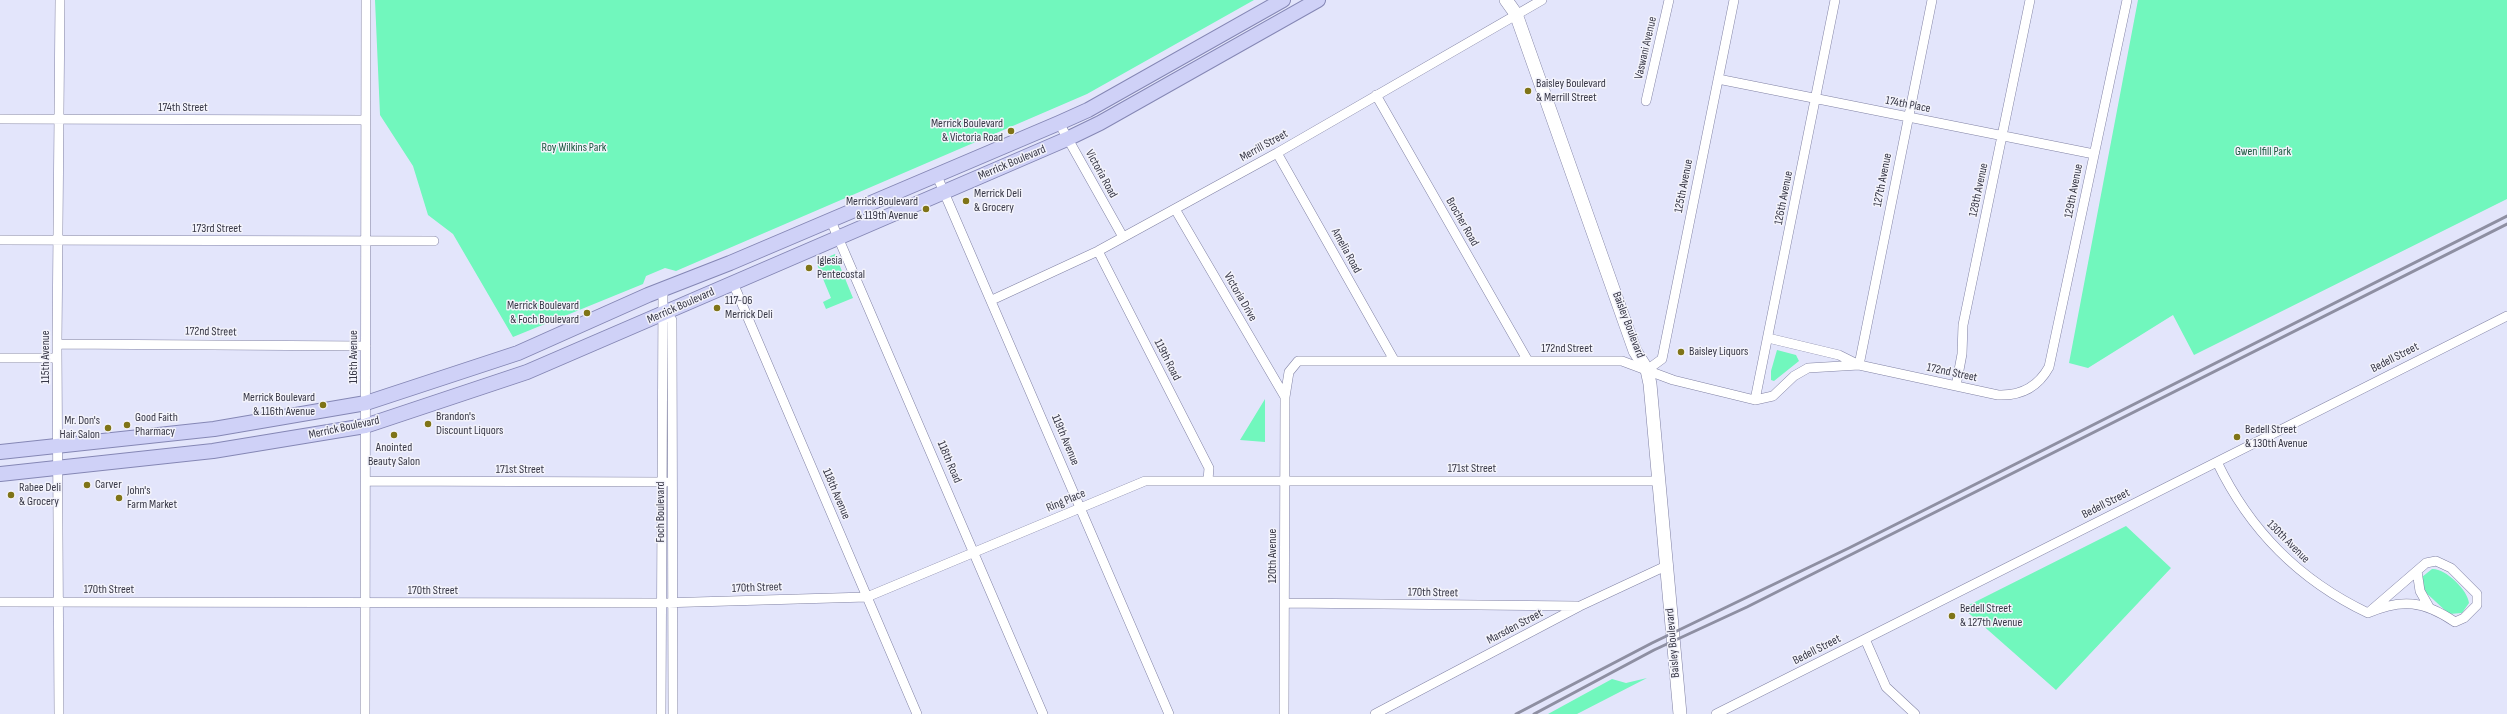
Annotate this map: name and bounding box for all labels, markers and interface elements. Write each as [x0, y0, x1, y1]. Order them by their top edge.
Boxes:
street label: Vaswani Avenue [1632, 15, 1660, 81]
place label: Baisley Boulevard & Merrill Street [1536, 77, 1606, 105]
marker: Baisley Boulevard & Merrill Street [1523, 86, 1533, 96]
street label: 174th Place [1884, 94, 1932, 116]
street label: 174th Street [158, 101, 208, 115]
place label: Merrick Boulevard & Victoria Road [931, 117, 1003, 145]
marker: Merrick Boulevard & Victoria Road [1006, 126, 1016, 136]
street label: Merrill Street [1237, 127, 1291, 165]
park label: Roy Wilkins Park [542, 141, 606, 155]
street label: Merrick Boulevard [976, 142, 1048, 184]
park label: Gwen Ifill Park [2235, 145, 2291, 159]
street label: Victoria Road [1082, 147, 1120, 201]
street label: 127th Avenue [1871, 152, 1895, 208]
street label: 125th Avenue [1672, 158, 1696, 214]
street label: 128th Avenue [1966, 162, 1992, 218]
street label: 129th Avenue [2062, 163, 2086, 219]
street label: 126th Avenue [1772, 170, 1796, 226]
place label: Merrick Deli & Grocery [974, 187, 1022, 215]
place label: Merrick Boulevard & 119th Avenue [846, 195, 918, 223]
street label: Brocher Road [1442, 195, 1482, 249]
marker: Merrick Deli & Grocery [961, 196, 971, 206]
marker: Merrick Boulevard & 119th Avenue [921, 204, 931, 214]
street label: 173rd Street [192, 222, 242, 236]
street label: Amelia Road [1328, 226, 1364, 276]
place label: Iglesia Pentecostal [817, 254, 865, 282]
marker: Iglesia Pentecostal [804, 263, 814, 273]
street label: Victoria Drive [1220, 270, 1260, 324]
street label: Merrick Boulevard [645, 285, 717, 327]
street label: Baisley Boulevard [1609, 290, 1647, 360]
place label: 117-06 Merrick Deli [725, 294, 773, 322]
place label: Merrick Boulevard & Foch Boulevard [507, 299, 579, 327]
marker: 117-06 Merrick Deli [712, 303, 722, 313]
marker: Merrick Boulevard & Foch Boulevard [582, 308, 592, 318]
street label: 172nd Street [185, 324, 237, 340]
street label: 115th Avenue [39, 330, 53, 384]
street label: 116th Avenue [347, 330, 361, 384]
street label: 119th Road [1150, 337, 1184, 383]
street label: Bedell Street [2369, 340, 2421, 376]
street label: 172nd Street [1541, 342, 1593, 356]
place label: Baisley Liquors [1689, 345, 1748, 359]
marker: Baisley Liquors [1676, 347, 1686, 357]
street label: 172nd Street [1925, 361, 1979, 385]
place label: Merrick Boulevard & 116th Avenue [243, 391, 315, 419]
marker: Merrick Boulevard & 116th Avenue [318, 400, 328, 410]
place label: Brandon's Discount Liquors [436, 410, 503, 438]
place label: Good Faith Pharmacy [135, 411, 178, 439]
street label: 119th Avenue [1048, 412, 1082, 468]
street label: Merrick Boulevard [307, 413, 381, 443]
place label: Mr. Don's Hair Salon [60, 414, 100, 442]
marker: Brandon's Discount Liquors [423, 419, 433, 429]
marker: Good Faith Pharmacy [122, 420, 132, 430]
marker: Mr. Don's Hair Salon [103, 423, 113, 433]
place label: Bedell Street & 130th Avenue [2245, 423, 2308, 451]
marker: Anointed Beauty Salon [389, 430, 399, 440]
marker: Bedell Street & 130th Avenue [2232, 432, 2242, 442]
street label: 118th Road [934, 439, 964, 485]
place label: Anointed Beauty Salon [368, 441, 420, 469]
street label: 171st Street [1448, 462, 1496, 476]
street label: 171st Street [496, 463, 544, 477]
street label: 118th Avenue [819, 466, 853, 522]
place label: Carver [95, 478, 122, 492]
marker: Carver [82, 480, 92, 490]
place label: Rabee Deli & Grocery [19, 481, 61, 509]
street label: Foch Boulevard [654, 482, 668, 542]
place label: John's Farm Market [127, 484, 177, 512]
street label: Ring Place [1044, 486, 1088, 516]
street label: Bedell Street [2080, 486, 2132, 522]
marker: Rabee Deli & Grocery [6, 490, 16, 500]
marker: John's Farm Market [114, 493, 124, 503]
street label: 130th Avenue [2264, 518, 2312, 566]
street label: 120th Avenue [1266, 529, 1280, 583]
street label: 170th Street [732, 580, 782, 596]
street label: 170th Street [84, 583, 134, 597]
street label: 170th Street [408, 584, 458, 598]
street label: 170th Street [1408, 585, 1458, 601]
place label: Bedell Street & 127th Avenue [1960, 602, 2022, 630]
street label: Marsden Street [1484, 606, 1546, 648]
street label: Baisley Boulevard [1663, 608, 1683, 678]
marker: Bedell Street & 127th Avenue [1947, 611, 1957, 621]
street label: Bedell Street [1791, 632, 1843, 668]

